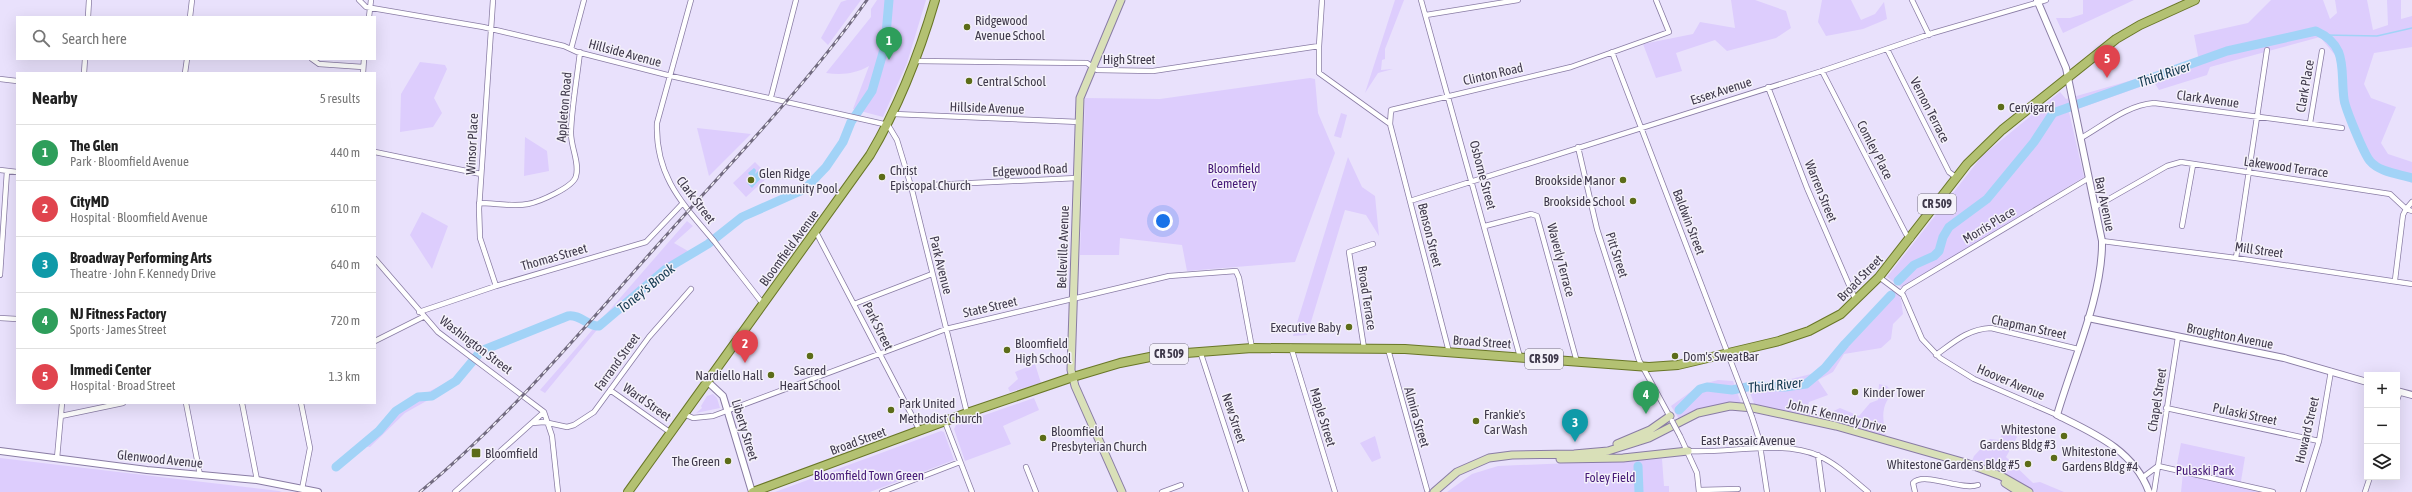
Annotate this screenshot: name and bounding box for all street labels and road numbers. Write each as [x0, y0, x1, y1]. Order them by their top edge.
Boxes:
street label: Hillside Avenue [587, 36, 663, 70]
street label: High Street [1103, 52, 1156, 67]
street label: Clark Place [2293, 58, 2317, 114]
street label: Clinton Road [1461, 60, 1525, 88]
street label: Appleton Road [553, 71, 575, 143]
street label: Essex Avenue [1688, 74, 1754, 108]
street label: Vernon Terrace [1907, 75, 1953, 145]
street label: Clark Avenue [2176, 87, 2240, 111]
street label: Hillside Avenue [949, 99, 1025, 117]
street label: Winsor Place [463, 113, 481, 175]
street label: Comley Place [1854, 118, 1896, 182]
street label: Osborne Street [1467, 139, 1499, 211]
street label: Lakewood Terrace [2243, 154, 2329, 180]
street label: Warren Street [1802, 158, 1840, 224]
street label: Edgewood Road [992, 161, 1068, 179]
street label: Clark Street [673, 173, 719, 227]
street label: Bay Avenue [2092, 175, 2118, 233]
street label: Baldwin Street [1670, 187, 1708, 257]
road number: CR 509 [1918, 194, 1956, 214]
street label: Benson Street [1415, 201, 1445, 269]
street label: Morris Place [1960, 203, 2018, 246]
street label: Belleville Avenue [1054, 205, 1072, 289]
street label: Bloomfield Avenue [756, 207, 822, 289]
street label: Waverly Terrace [1544, 222, 1578, 298]
street label: Pitt Street [1603, 230, 1631, 280]
street label: Park Avenue [927, 234, 955, 296]
street label: Mill Street [2234, 239, 2284, 261]
street label: Thomas Street [519, 240, 589, 274]
street label: Broad Street [1834, 252, 1886, 304]
street label: Broad Terrace [1355, 265, 1380, 331]
street label: State Street [961, 293, 1019, 321]
street label: Park Street [860, 299, 897, 353]
street label: Chapman Street [1990, 312, 2068, 342]
street label: Washington Street [437, 313, 516, 377]
street label: Broughton Avenue [2185, 320, 2275, 352]
street label: Farrand Street [591, 330, 643, 394]
street label: Broad Street [1452, 332, 1512, 352]
road number: CR 509 [1150, 344, 1188, 364]
road number: CR 509 [1525, 349, 1563, 369]
street label: Hoover Avenue [1975, 361, 2047, 403]
street label: Chapel Street [2145, 367, 2169, 433]
street label: Ward Street [620, 380, 674, 424]
street label: Almira Street [1401, 385, 1433, 449]
street label: Maple Street [1307, 386, 1339, 448]
street label: New Street [1219, 391, 1249, 445]
street label: Howard Street [2292, 395, 2322, 465]
street label: John F. Kennedy Drive [1786, 396, 1889, 436]
street label: Liberty Street [729, 398, 761, 463]
street label: Pulaski Street [2211, 400, 2279, 428]
street label: Broad Street [828, 424, 888, 458]
street label: East Passaic Avenue [1701, 433, 1795, 448]
street label: Glenwood Avenue [116, 447, 204, 471]

